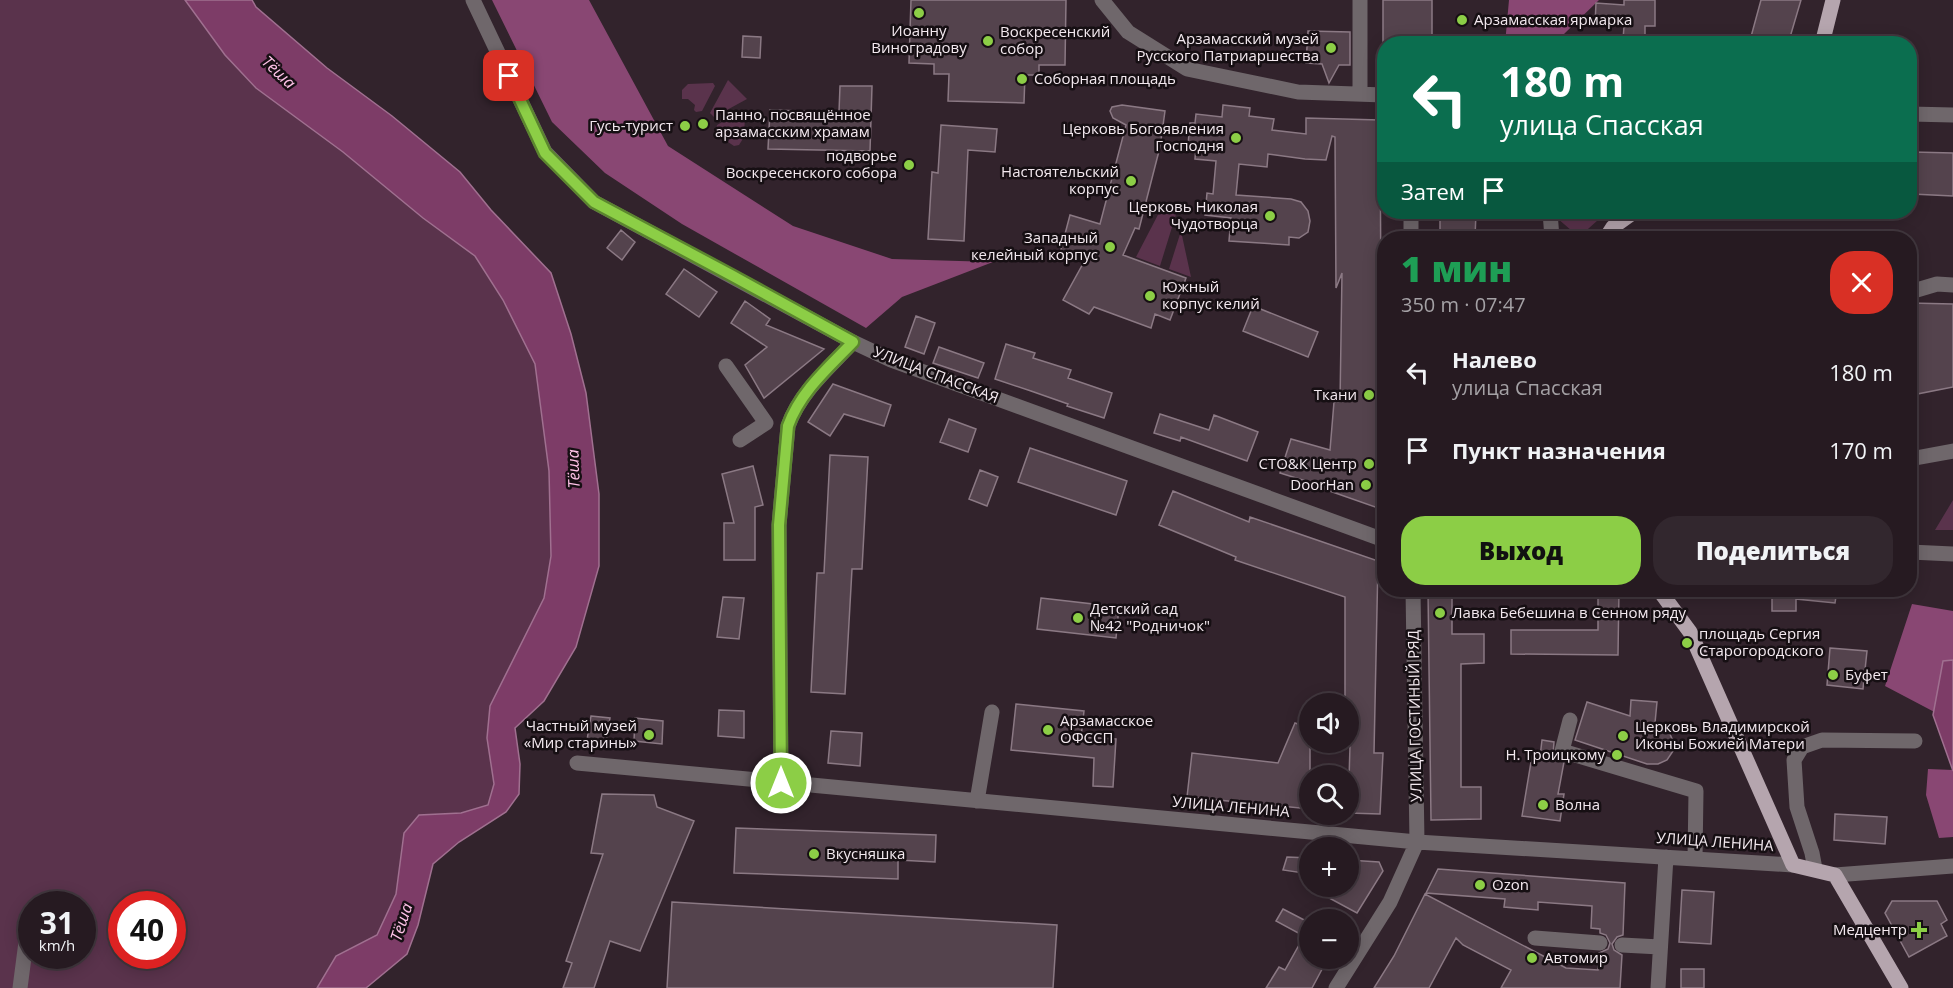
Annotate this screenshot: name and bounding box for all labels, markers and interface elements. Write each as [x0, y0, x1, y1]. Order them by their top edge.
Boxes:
marker: Иоанну Виноградову [912, 6, 926, 20]
place label: Арзамасская ярмарка [1474, 9, 1632, 29]
marker: Арзамасская ярмарка [1455, 13, 1469, 27]
place label: Иоанну Виноградову [871, 20, 967, 57]
place label: Воскресенский собор [1000, 21, 1110, 58]
place label: Арзамасский музей Русского Патриаршества [1136, 28, 1319, 65]
marker: Воскресенский собор [981, 34, 995, 48]
marker: Арзамасский музей Русского Патриаршества [1324, 41, 1338, 55]
pin [483, 50, 534, 101]
water label: Тёша [257, 51, 301, 93]
text: 180 m [1500, 52, 1624, 109]
icon: arrive [492, 59, 525, 92]
icon: left [1401, 60, 1479, 138]
place label: Соборная площадь [1034, 68, 1176, 88]
marker: Соборная площадь [1015, 72, 1029, 86]
place label: Панно, посвящённое арзамасским храмам [715, 104, 871, 141]
text: улица Спасская [1500, 106, 1704, 143]
place label: Гусь-турист [589, 115, 673, 135]
marker: Панно, посвящённое арзамасским храмам [696, 117, 710, 131]
place label: Церковь Богоявления Господня [1062, 118, 1224, 155]
marker: Гусь-турист [678, 119, 692, 133]
marker: Церковь Богоявления Господня [1229, 131, 1243, 145]
place label: подворье Воскресенского собора [726, 145, 897, 182]
marker: подворье Воскресенского собора [902, 158, 916, 172]
place label: Настоятельский корпус [1001, 161, 1119, 198]
marker: Настоятельский корпус [1124, 174, 1138, 188]
icon: arrive [1477, 174, 1510, 207]
text: Затем [1401, 176, 1465, 206]
place label: Церковь Николая Чудотворца [1129, 196, 1258, 233]
marker: Церковь Николая Чудотворца [1263, 209, 1277, 223]
place label: Западный келейный корпус [971, 227, 1098, 264]
marker: Западный келейный корпус [1103, 240, 1117, 254]
text: 1 мин [1401, 244, 1512, 293]
button: close [1830, 251, 1893, 314]
place label: Южный корпус келий [1162, 276, 1260, 313]
marker: Южный корпус келий [1143, 289, 1157, 303]
text: 350 m · 07:47 [1401, 291, 1526, 318]
street label: УЛИЦА СПАССКАЯ [871, 341, 1002, 407]
text: Налево [1452, 344, 1537, 374]
icon: left [1401, 356, 1434, 389]
text: 180 m [1829, 357, 1893, 387]
text: улица Спасская [1452, 374, 1603, 401]
place label: Ткани [1314, 384, 1357, 404]
marker: Ткани [1362, 388, 1376, 402]
icon: arrive [1401, 434, 1434, 467]
text: Пункт назначения [1452, 435, 1666, 465]
text: 170 m [1829, 435, 1893, 465]
water label: Тёша [561, 449, 585, 489]
place label: СТО&К Центр [1258, 453, 1357, 473]
marker: СТО&К Центр [1362, 457, 1376, 471]
place label: DoorHan [1290, 474, 1354, 494]
marker: DoorHan [1359, 478, 1373, 492]
button: Выход [1401, 516, 1641, 585]
button: Поделиться [1653, 516, 1893, 585]
place label: Детский сад №42 "Родничок" [1090, 598, 1210, 635]
place label: Лавка Бебешина в Сенном ряду [1452, 602, 1686, 622]
marker: Лавка Бебешина в Сенном ряду [1433, 606, 1447, 620]
marker: Детский сад №42 "Родничок" [1071, 611, 1085, 625]
place label: площадь Сергия Старогородского [1699, 623, 1824, 660]
street label: УЛИЦА ГОСТИНЫЙ РЯД [1403, 630, 1426, 802]
marker: площадь Сергия Старогородского [1680, 636, 1694, 650]
place label: Буфет [1845, 664, 1888, 684]
marker: Буфет [1826, 668, 1840, 682]
map controls [1299, 693, 1359, 969]
button: sound [1299, 693, 1359, 753]
place label: Арзамасское ОФССП [1060, 710, 1153, 747]
place label: Частный музей «Мир старины» [524, 715, 637, 752]
place label: Церковь Владимирской Иконы Божией Матери [1635, 716, 1810, 753]
marker: Арзамасское ОФССП [1041, 723, 1055, 737]
marker: Частный музей «Мир старины» [642, 728, 656, 742]
marker: Церковь Владимирской Иконы Божией Матери [1616, 729, 1630, 743]
place label: Н. Троицкому [1505, 744, 1605, 764]
marker: Н. Троицкому [1610, 748, 1624, 762]
position arrow [749, 751, 813, 815]
button: search [1299, 765, 1359, 825]
street label: УЛИЦА ЛЕНИНА [1172, 791, 1291, 821]
place label: Волна [1555, 794, 1600, 814]
marker: Волна [1536, 798, 1550, 812]
street label: УЛИЦА ЛЕНИНА [1656, 827, 1775, 855]
button: + [1299, 837, 1359, 897]
place label: Вкусняшка [826, 843, 905, 863]
marker: Вкусняшка [807, 847, 821, 861]
place label: Ozon [1492, 874, 1529, 894]
marker: Ozon [1473, 878, 1487, 892]
speed limit sign: 40 [108, 891, 186, 969]
water label: Тёша [385, 900, 417, 944]
text: 31 [40, 902, 74, 943]
button: − [1299, 909, 1359, 969]
place label: Медцентр [1833, 919, 1907, 939]
marker: Медцентр [1912, 923, 1926, 937]
text: km/h [39, 935, 75, 955]
place label: Автомир [1544, 947, 1608, 967]
marker: Автомир [1525, 951, 1539, 965]

